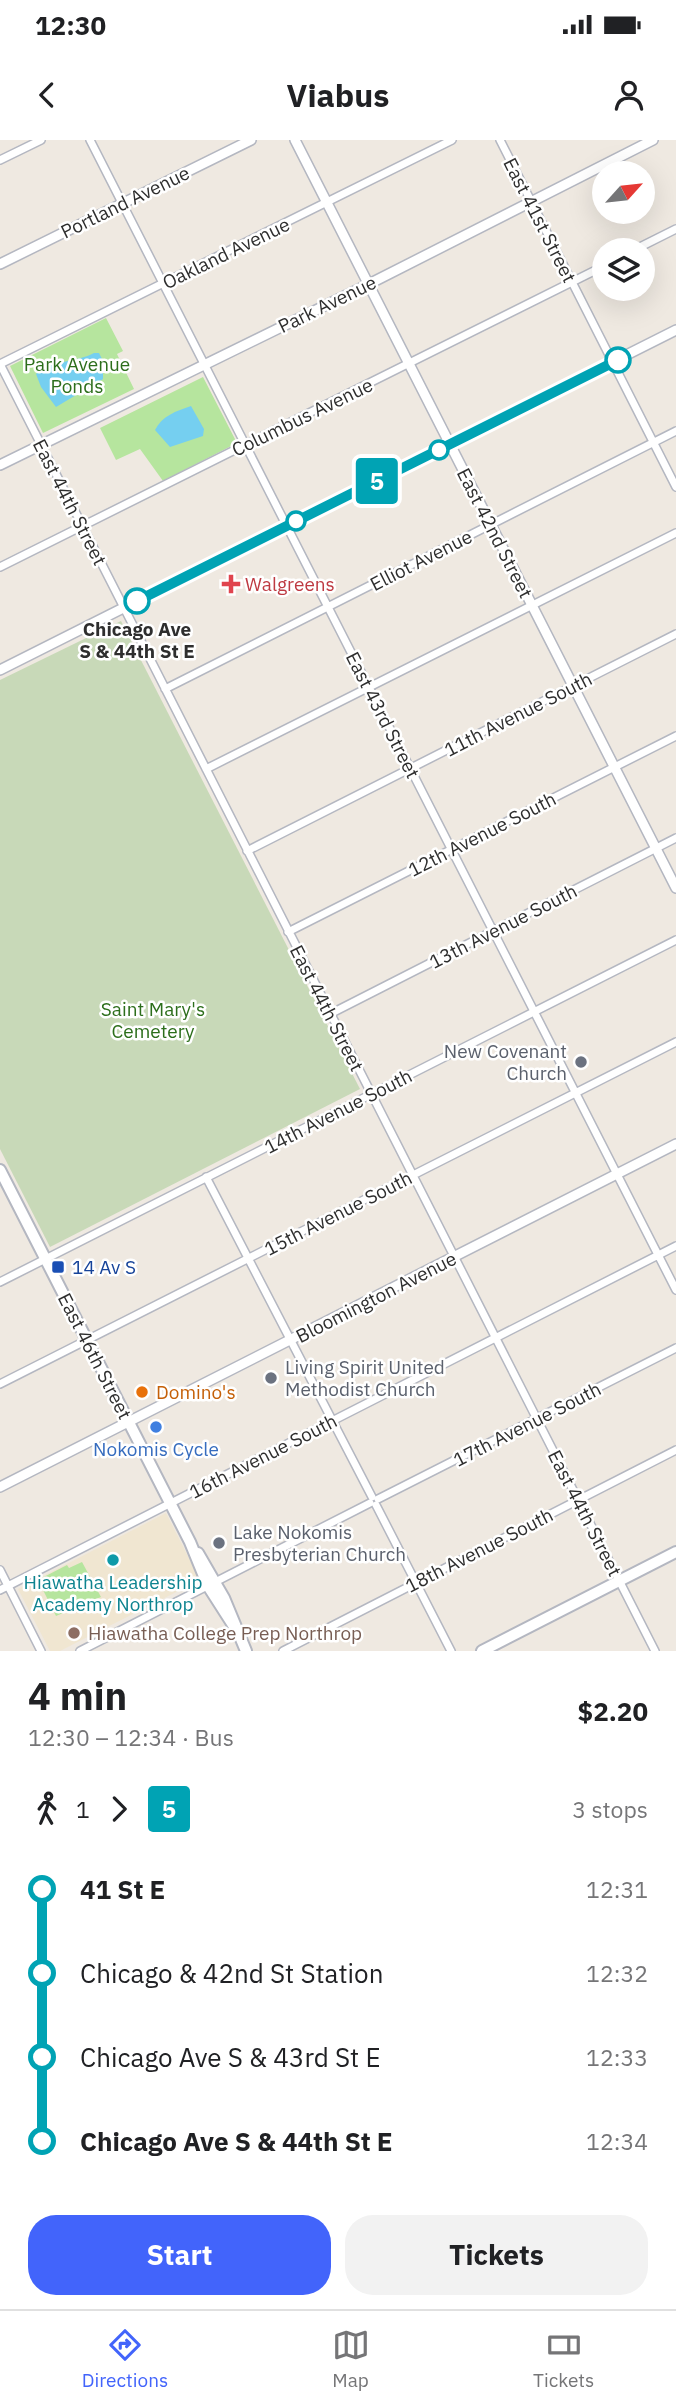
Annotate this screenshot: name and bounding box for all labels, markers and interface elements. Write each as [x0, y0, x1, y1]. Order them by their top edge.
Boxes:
text: 12:30 [35, 8, 106, 42]
text: Viabus [287, 74, 389, 116]
icon: back [28, 76, 66, 114]
icon: person [610, 76, 648, 114]
street label: East 41st Street [498, 154, 582, 286]
street label: Portland Avenue [57, 160, 193, 244]
north arrow [592, 161, 654, 224]
map controls [592, 161, 655, 301]
street label: Oakland Avenue [158, 212, 294, 294]
button: layers [592, 238, 655, 301]
street label: Park Avenue [274, 270, 380, 338]
unlabelled marker [605, 347, 631, 373]
park label: Park Avenue Ponds [24, 352, 130, 398]
street label: Columbus Avenue [228, 372, 376, 462]
street label: East 44th Street [28, 435, 112, 569]
unlabelled marker [429, 440, 449, 460]
line badge: 5 [354, 458, 400, 504]
street label: East 42nd Street [452, 464, 538, 602]
text: 5 [370, 465, 384, 497]
unlabelled marker [286, 511, 306, 531]
street label: Elliot Avenue [366, 524, 476, 596]
place label: Walgreens [245, 572, 335, 596]
marker: Walgreens [223, 576, 239, 592]
marker: Chicago Ave S & 44th St E [124, 588, 150, 614]
place label: Chicago Ave S & 44th St E [79, 617, 195, 663]
street label: East 43rd Street [341, 648, 425, 782]
street label: 11th Avenue South [440, 666, 596, 762]
street label: 12th Avenue South [404, 786, 560, 882]
street label: 13th Avenue South [425, 878, 581, 974]
street label: East 44th Street [285, 941, 369, 1075]
park label: Saint Mary's Cemetery [101, 997, 205, 1043]
place label: New Covenant Church [444, 1039, 567, 1085]
marker: New Covenant Church [573, 1054, 589, 1070]
street label: 14th Avenue South [260, 1063, 416, 1159]
street label: 15th Avenue South [260, 1165, 416, 1261]
street label: Bloomington Avenue [292, 1246, 460, 1348]
place label: 14 Av S [72, 1255, 136, 1279]
marker: 14 Av S [50, 1259, 66, 1275]
street label: East 46th Street [53, 1289, 137, 1423]
place label: Living Spirit United Methodist Church [285, 1355, 445, 1401]
marker: Living Spirit United Methodist Church [263, 1370, 279, 1386]
street label: 17th Avenue South [449, 1376, 605, 1472]
place label: Domino's [156, 1380, 236, 1404]
marker: Domino's [134, 1384, 150, 1400]
street label: 16th Avenue South [185, 1408, 341, 1504]
marker: Nokomis Cycle [148, 1419, 164, 1435]
place label: Nokomis Cycle [93, 1437, 219, 1461]
street label: East 44th Street [543, 1446, 627, 1580]
street label: 18th Avenue South [401, 1502, 557, 1598]
place label: Lake Nokomis Presbyterian Church [233, 1520, 406, 1566]
marker: Lake Nokomis Presbyterian Church [211, 1535, 227, 1551]
marker: Hiawatha Leadership Academy Northrop [105, 1552, 121, 1568]
place label: Hiawatha Leadership Academy Northrop [23, 1570, 203, 1616]
place label: Hiawatha College Prep Northrop [88, 1621, 362, 1645]
marker: Hiawatha College Prep Northrop [66, 1625, 82, 1641]
text: 4 min [28, 1671, 127, 1720]
text: $2.20 [578, 1694, 648, 1728]
text: 12:30 – 12:34 · Bus [28, 1722, 234, 1752]
icon: walk [28, 1790, 66, 1828]
icon: forward [100, 1790, 138, 1828]
text: 5 [162, 1793, 176, 1825]
text: 1 [76, 1794, 90, 1824]
text: 3 stops [572, 1794, 648, 1824]
text: 41 St E [80, 1872, 165, 1906]
text: 12:31 [586, 1874, 648, 1904]
text: Chicago & 42nd St Station [80, 1956, 383, 1990]
text: 12:32 [586, 1958, 648, 1988]
text: Chicago Ave S & 43rd St E [80, 2040, 381, 2074]
text: 12:33 [586, 2042, 648, 2072]
text: Chicago Ave S & 44th St E [80, 2124, 393, 2158]
text: 12:34 [586, 2126, 648, 2156]
button: Start [28, 2215, 331, 2295]
button: Tickets [345, 2215, 648, 2295]
tab: Directions [82, 2326, 168, 2392]
tab: Map [332, 2326, 370, 2392]
tab: Tickets [533, 2326, 594, 2392]

